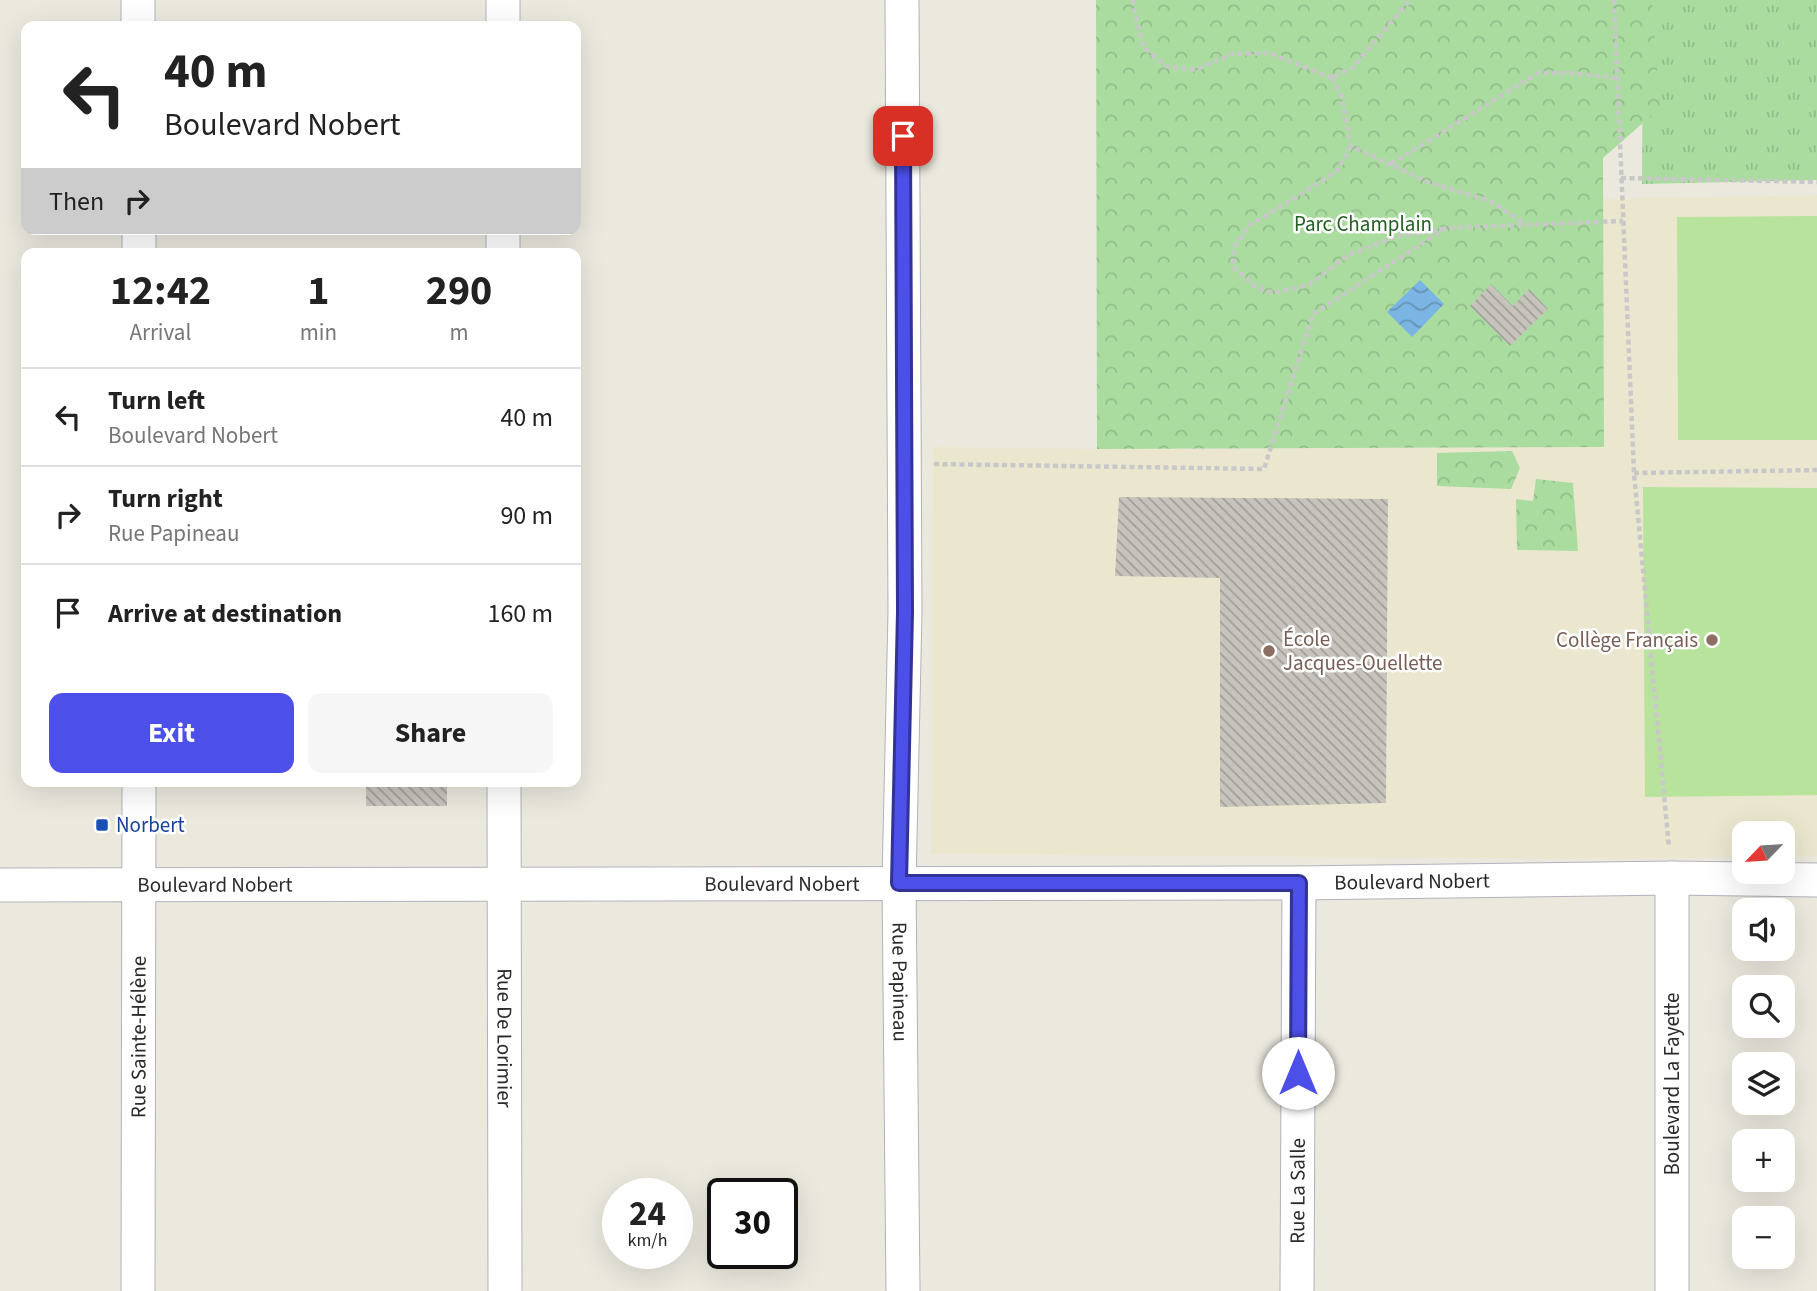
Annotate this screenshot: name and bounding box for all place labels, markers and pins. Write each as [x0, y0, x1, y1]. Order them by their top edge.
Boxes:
pin [873, 106, 933, 166]
place label: École Jacques-Ouellette [1283, 624, 1442, 678]
place label: Collège Français [1556, 625, 1698, 655]
marker: Collège Français [1704, 632, 1720, 648]
marker: École Jacques-Ouellette [1261, 643, 1277, 659]
place label: Norbert [116, 810, 185, 840]
marker: Norbert [94, 817, 110, 833]

